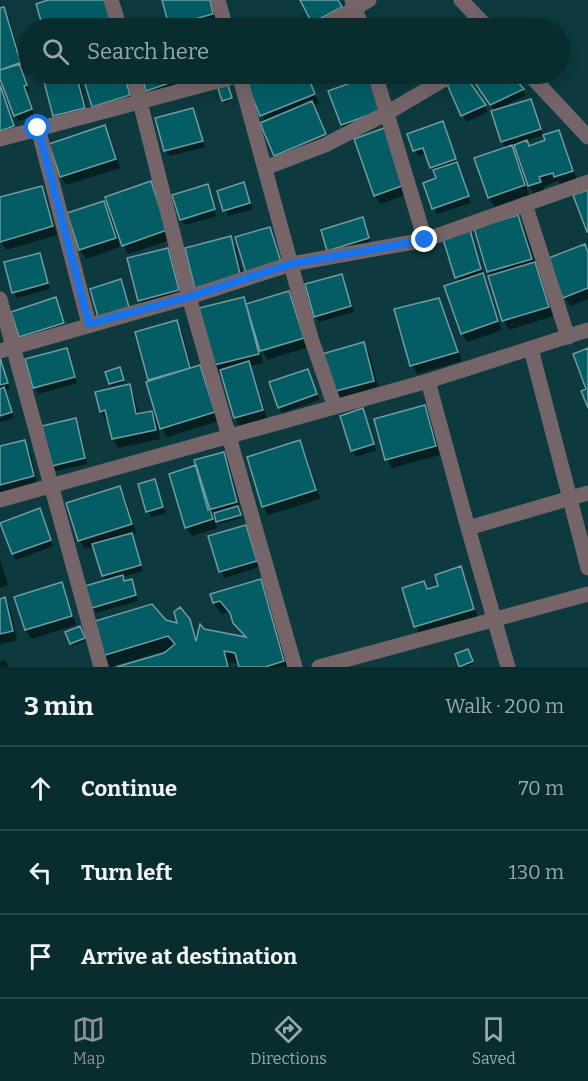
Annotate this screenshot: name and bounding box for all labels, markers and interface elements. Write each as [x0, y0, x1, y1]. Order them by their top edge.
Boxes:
search box [18, 18, 570, 84]
icon: search [39, 35, 72, 68]
text: Search here [87, 38, 209, 65]
route start [24, 114, 50, 140]
route end [411, 226, 437, 252]
text: 3 min [24, 691, 93, 722]
text: Walk · 200 m [445, 694, 564, 718]
icon: ahead [24, 772, 57, 805]
text: Continue [81, 775, 177, 802]
text: 70 m [518, 776, 564, 800]
icon: left [24, 856, 57, 889]
text: Turn left [81, 859, 173, 886]
text: 130 m [509, 860, 564, 884]
icon: arrive [24, 940, 57, 973]
text: Arrive at destination [81, 943, 297, 970]
tab: Map [72, 1013, 105, 1068]
tab: Directions [250, 1013, 327, 1068]
tab: Saved [472, 1013, 516, 1068]

